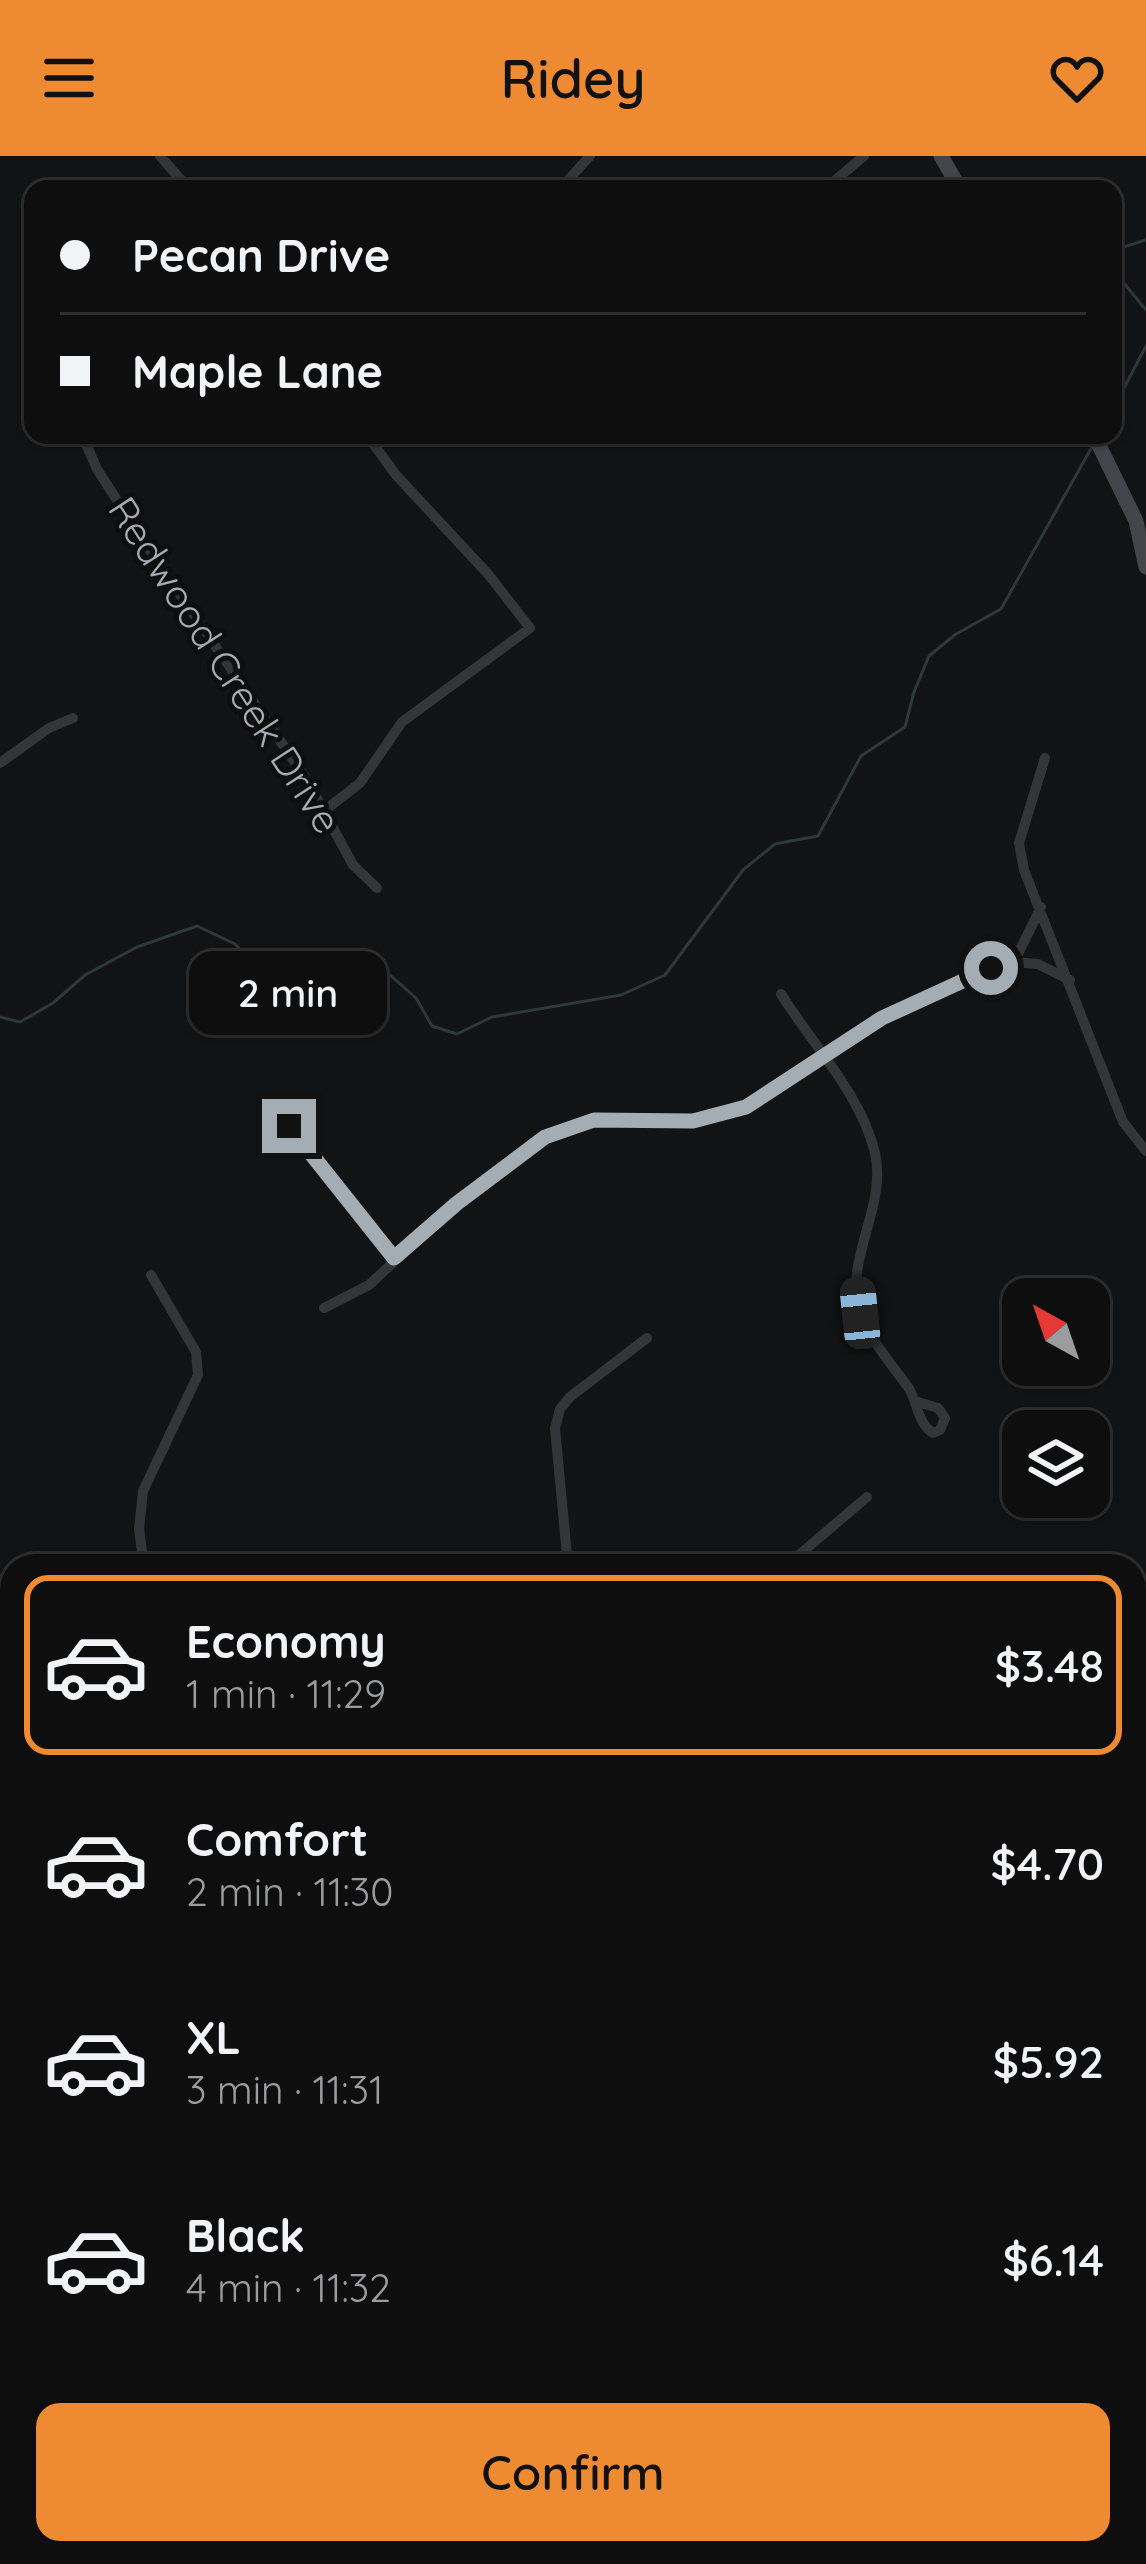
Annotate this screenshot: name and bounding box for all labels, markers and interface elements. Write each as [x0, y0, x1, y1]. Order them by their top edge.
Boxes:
text: Ridey [500, 44, 646, 112]
icon: menu [36, 45, 102, 111]
icon: heart [1044, 45, 1110, 111]
text: Pecan Drive [132, 227, 390, 283]
text: Maple Lane [132, 343, 383, 399]
street label: Redwood Creek Drive [98, 487, 353, 842]
route start [964, 941, 1018, 995]
callout: 2 min [190, 952, 388, 1036]
text: 2 min [238, 968, 338, 1017]
route end [262, 1099, 316, 1153]
car [838, 1275, 882, 1351]
north arrow [1002, 1278, 1110, 1386]
map controls [1002, 1278, 1110, 1518]
button: layers [1002, 1410, 1110, 1518]
icon: car [42, 1611, 150, 1719]
text: Economy [186, 1613, 386, 1669]
text: $3.48 [995, 1637, 1104, 1693]
text: 1 min · 11:29 [186, 1669, 386, 1718]
icon: car [42, 1809, 150, 1917]
text: Comfort [186, 1811, 368, 1867]
text: $4.70 [990, 1835, 1104, 1891]
text: 2 min · 11:30 [186, 1867, 393, 1916]
icon: car [42, 2007, 150, 2115]
text: XL [186, 2009, 241, 2065]
text: $5.92 [993, 2033, 1104, 2089]
text: 3 min · 11:31 [186, 2065, 383, 2114]
icon: car [42, 2205, 150, 2313]
text: Black [186, 2207, 305, 2263]
text: $6.14 [1002, 2231, 1104, 2287]
text: 4 min · 11:32 [186, 2263, 391, 2312]
button: Confirm [36, 2403, 1110, 2541]

